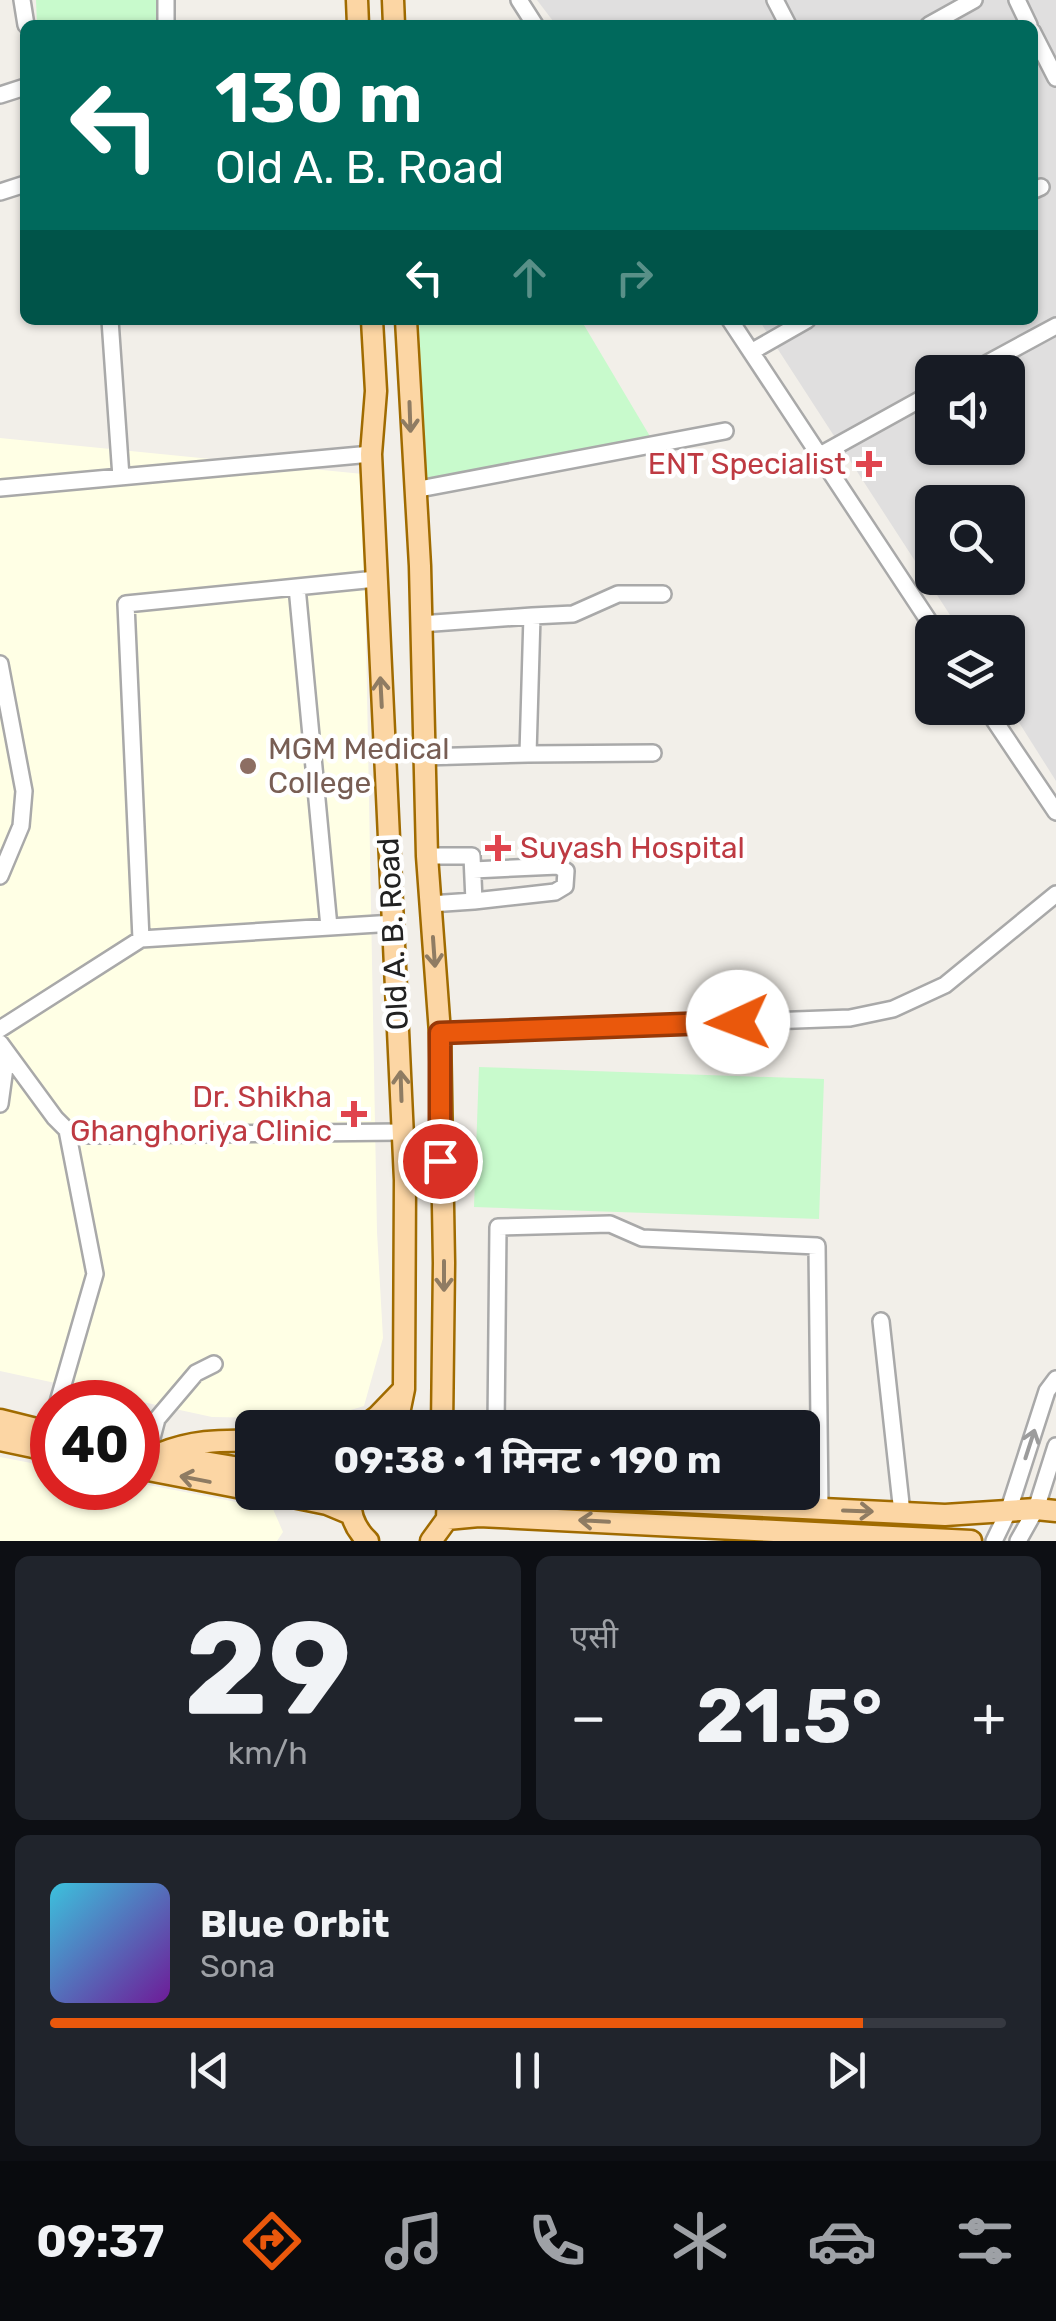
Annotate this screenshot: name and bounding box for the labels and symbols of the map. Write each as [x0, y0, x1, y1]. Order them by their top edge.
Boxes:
one-way arrow [400, 401, 419, 433]
place label: ENT Specialist [648, 446, 846, 482]
marker: ENT Specialist [856, 451, 882, 477]
one-way arrow [371, 676, 390, 708]
place label: MGM Medical College [268, 731, 450, 801]
marker: MGM Medical College [237, 755, 259, 777]
place label: Suyash Hospital [520, 830, 745, 866]
marker: Suyash Hospital [485, 835, 511, 861]
street label: Old A. B. Road [370, 837, 416, 1031]
one-way arrow [425, 935, 444, 967]
position arrow [686, 970, 790, 1074]
one-way arrow [391, 1071, 410, 1103]
place label: Dr. Shikha Ghanghoriya Clinic [70, 1079, 332, 1149]
marker: Dr. Shikha Ghanghoriya Clinic [341, 1101, 367, 1127]
pin [398, 1119, 483, 1204]
one-way arrow [434, 1260, 454, 1292]
speed limit sign: 40 [30, 1380, 160, 1510]
one-way arrow [1022, 1429, 1040, 1461]
one-way arrow [179, 1469, 212, 1488]
one-way arrow [842, 1502, 874, 1521]
one-way arrow [578, 1511, 610, 1530]

